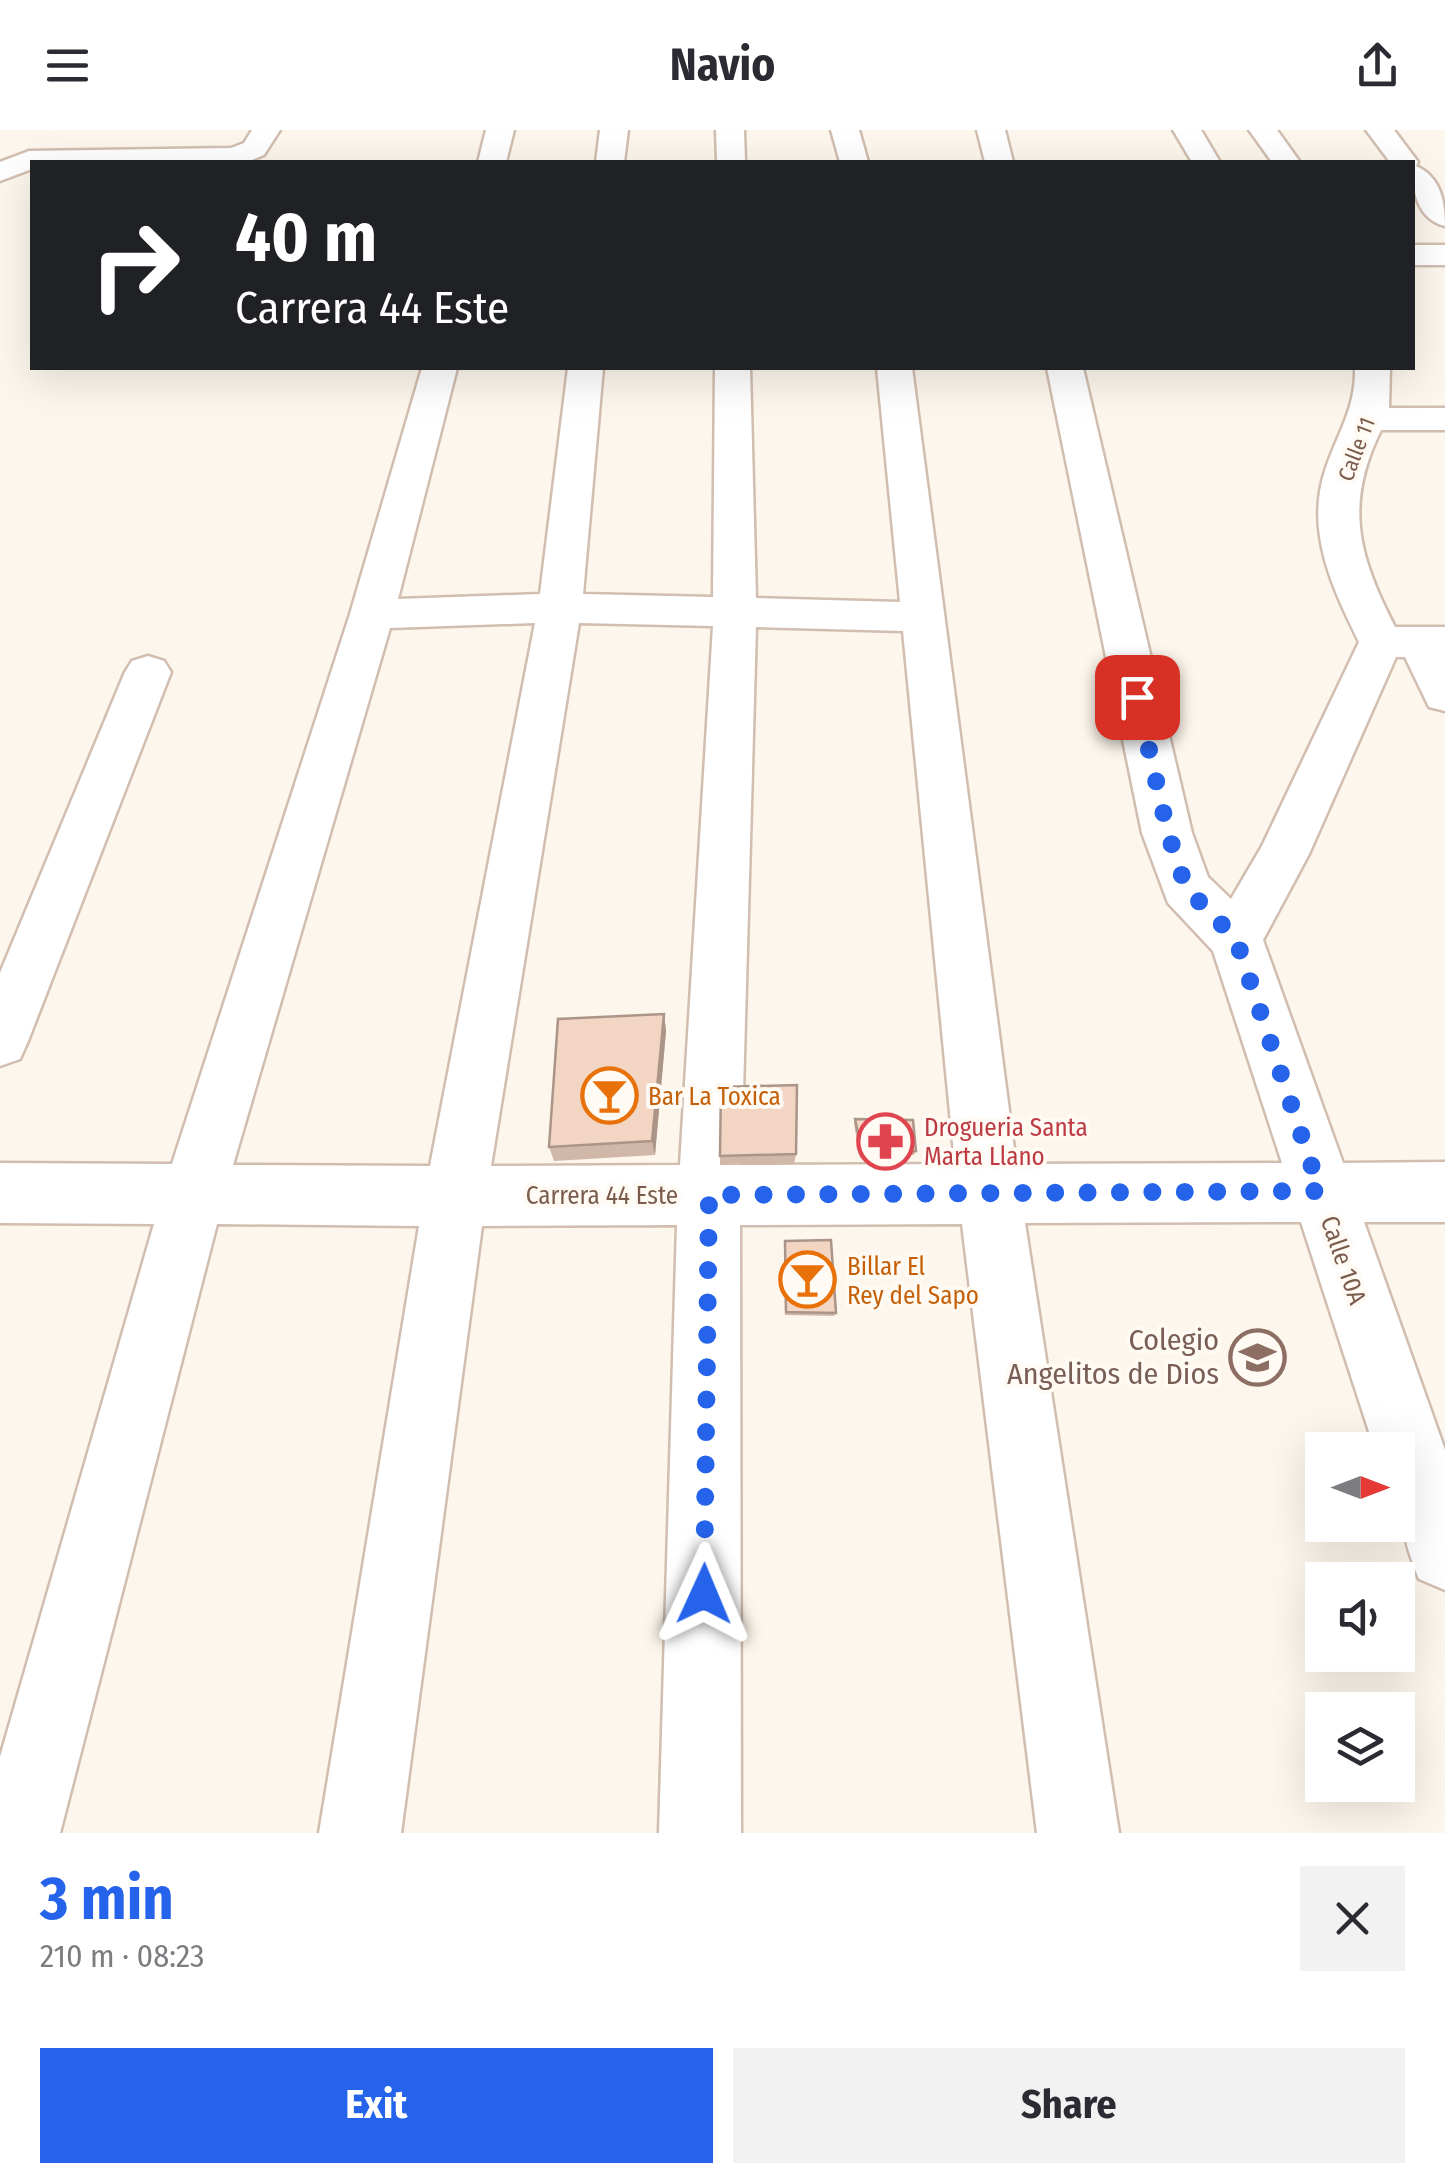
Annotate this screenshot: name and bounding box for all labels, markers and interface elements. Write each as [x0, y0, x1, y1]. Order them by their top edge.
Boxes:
icon: menu [40, 38, 95, 93]
text: Navio [670, 38, 775, 92]
icon: share [1350, 38, 1405, 93]
text: 40 m [235, 196, 377, 280]
icon: right [70, 200, 200, 330]
text: Carrera 44 Este [235, 281, 509, 335]
street label: Calle 11 [1332, 414, 1381, 485]
pin [1095, 655, 1180, 740]
icon: arrive [1110, 670, 1165, 725]
bar icon: Bar La Toxica [579, 1066, 639, 1126]
place label: Bar La Toxica [648, 1082, 781, 1112]
pharmacy icon: Drogueria Santa Marta Llano [855, 1111, 915, 1171]
place label: Drogueria Santa Marta Llano [924, 1113, 1088, 1172]
street label: Carrera 44 Este [526, 1181, 678, 1211]
street label: Calle 10A [1314, 1212, 1372, 1309]
bar icon: Billar El Rey del Sapo [778, 1250, 838, 1310]
place label: Billar El Rey del Sapo [847, 1252, 979, 1311]
place label: Colegio Angelitos de Dios [1007, 1322, 1219, 1392]
school or university icon: Colegio Angelitos de Dios [1228, 1327, 1288, 1387]
north arrow [1305, 1432, 1415, 1542]
map controls [1305, 1432, 1415, 1802]
position arrow [652, 1542, 756, 1646]
button: sound [1305, 1562, 1415, 1672]
button: layers [1305, 1692, 1415, 1802]
text: 3 min [40, 1863, 174, 1935]
button: close [1300, 1866, 1405, 1971]
text: 210 m · 08:23 [40, 1937, 204, 1975]
button: Exit [40, 2048, 713, 2163]
button: Share [733, 2048, 1405, 2163]

